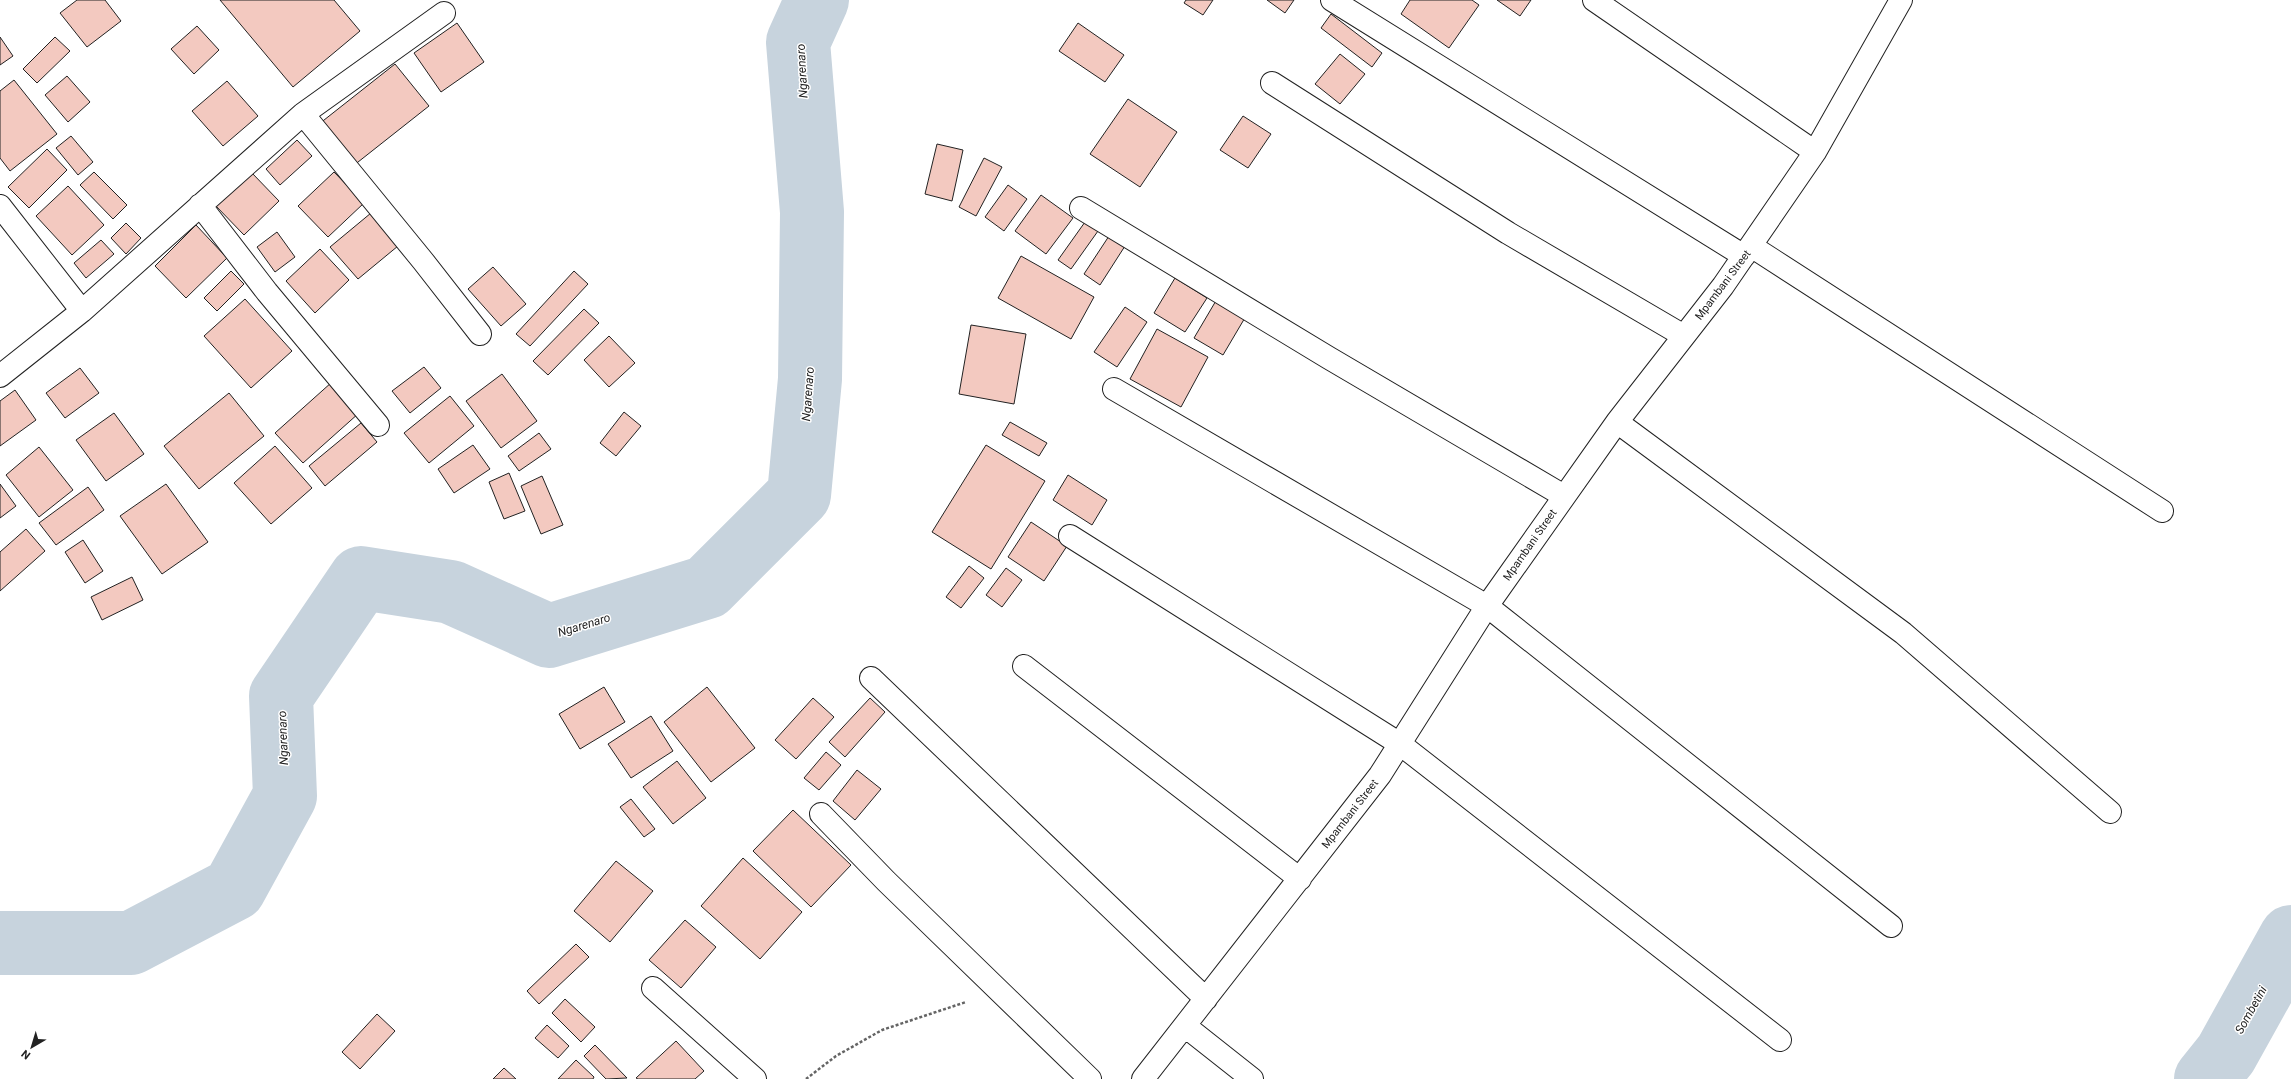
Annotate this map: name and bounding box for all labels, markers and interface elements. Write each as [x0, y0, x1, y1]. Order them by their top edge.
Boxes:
water label: Ngarenaro [794, 43, 810, 99]
street label: Mpambani Street [1693, 247, 1754, 322]
water label: Ngarenaro [799, 366, 817, 422]
street label: Mpambani Street [1501, 507, 1560, 583]
water label: Ngarenaro [556, 610, 612, 640]
water label: Ngarenaro [275, 710, 291, 765]
street label: Mpambani Street [1319, 777, 1381, 851]
water label: Sombetini [2232, 984, 2270, 1036]
north arrow [12, 1027, 52, 1067]
text: N [19, 1047, 33, 1062]

